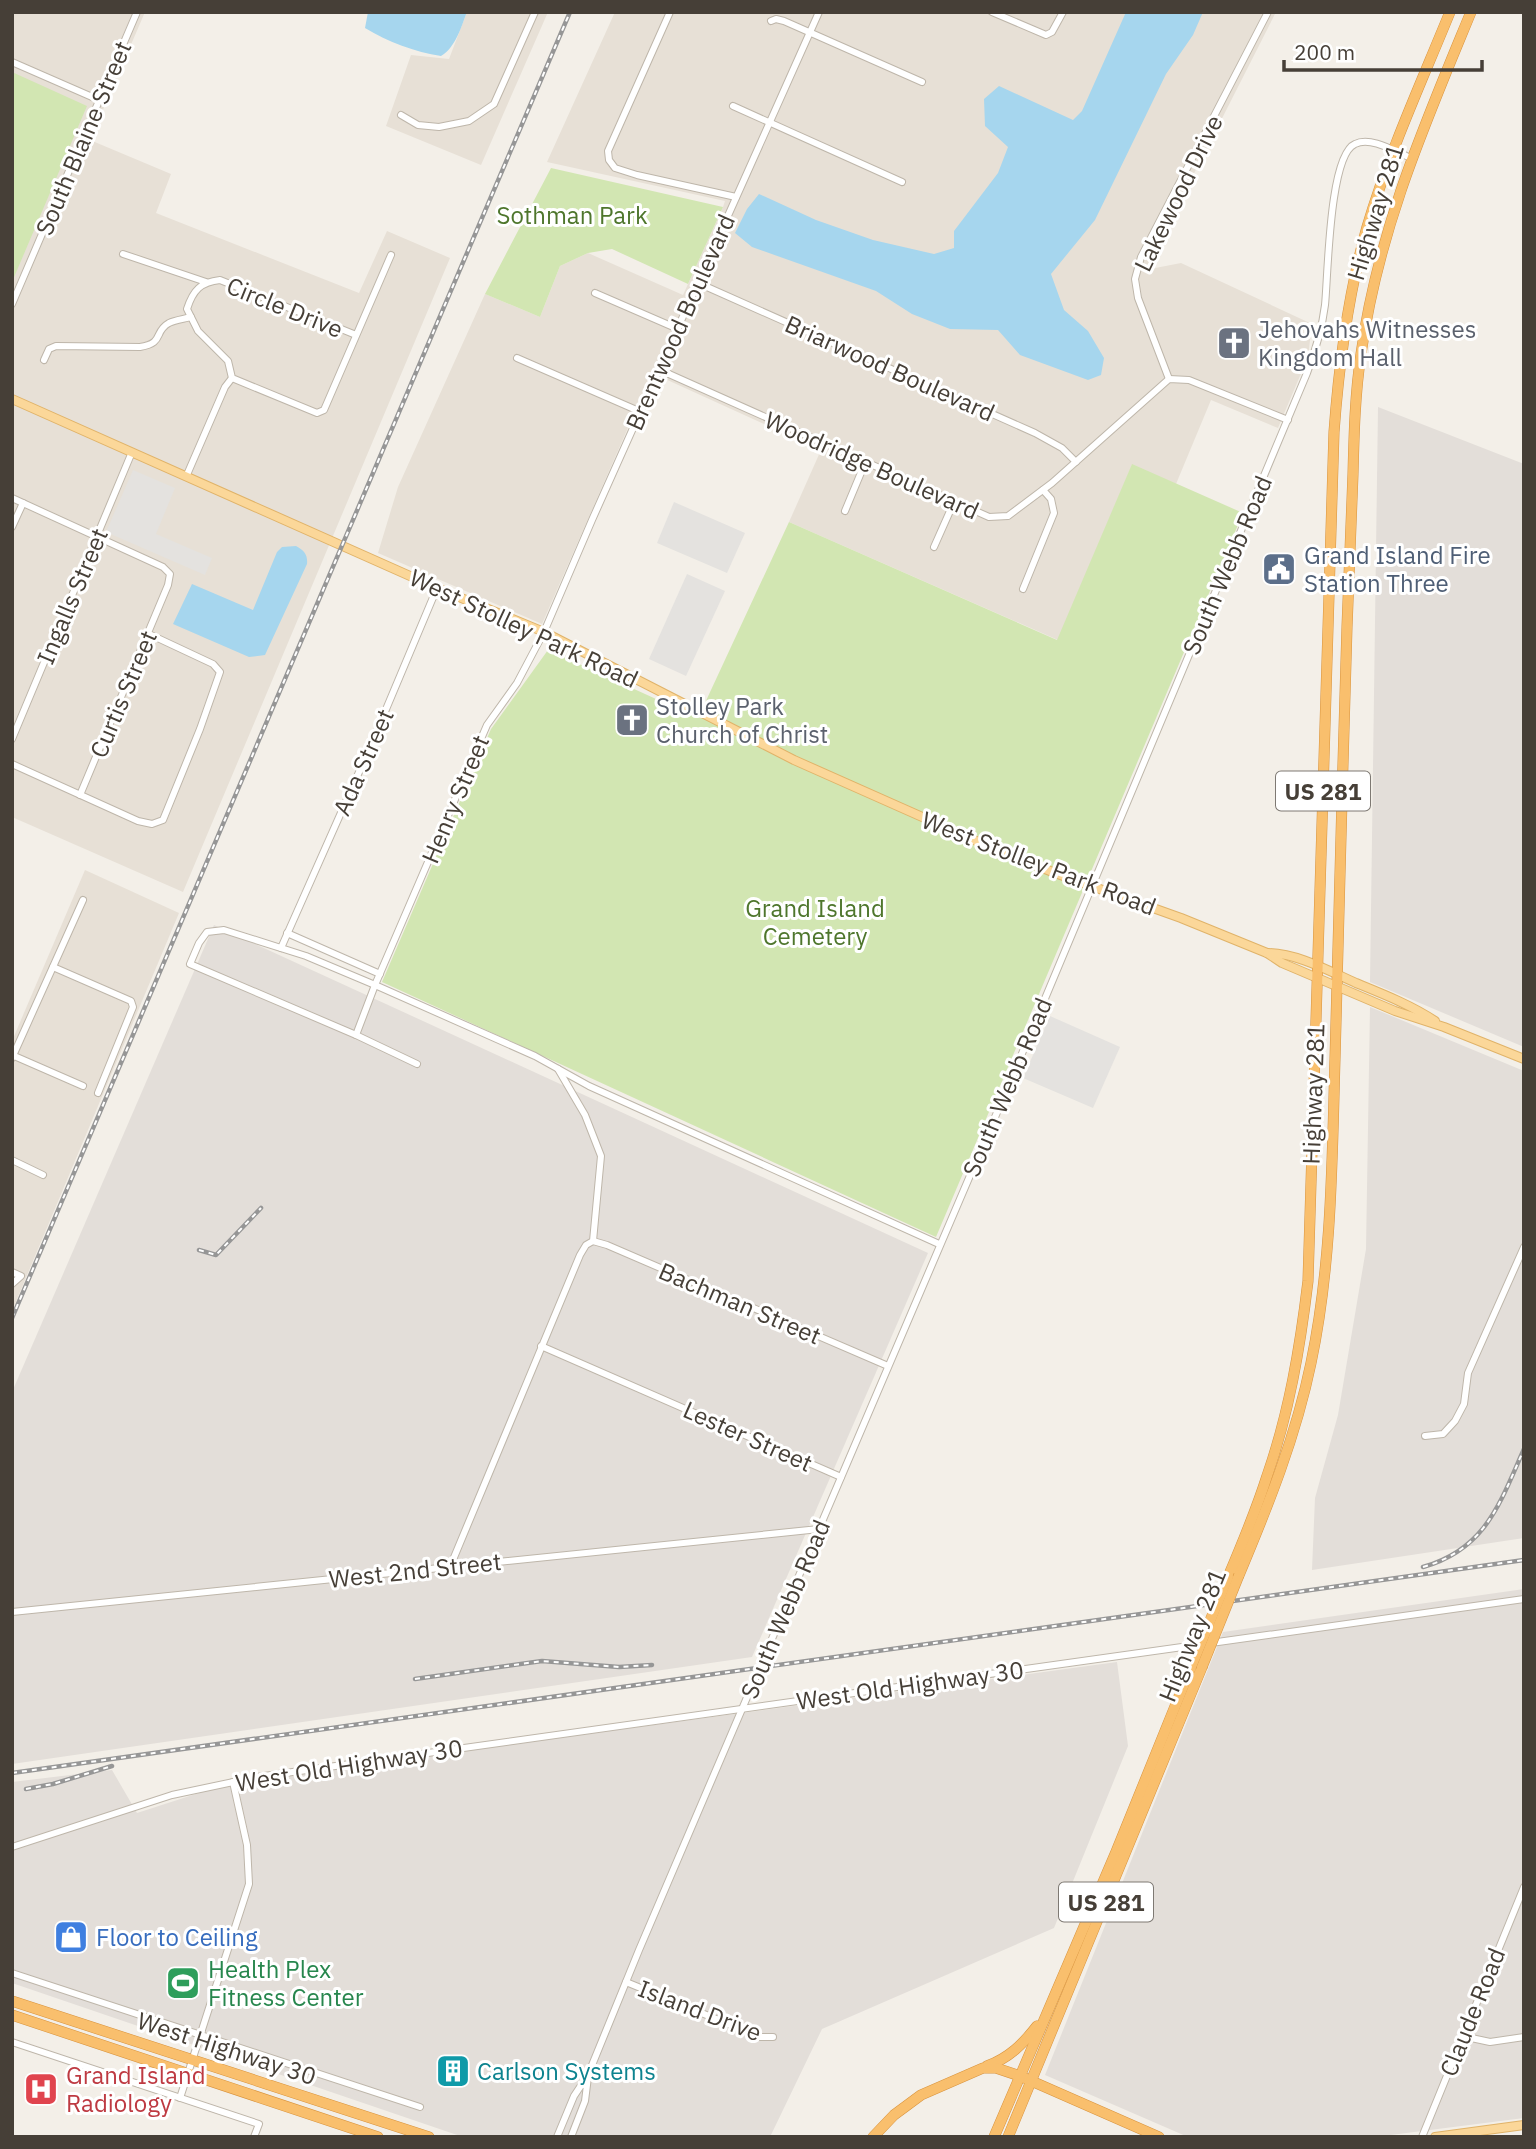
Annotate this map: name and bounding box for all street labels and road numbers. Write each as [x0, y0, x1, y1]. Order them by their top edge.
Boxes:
street label: South Blaine Street [28, 36, 138, 240]
street label: Lakewood Drive [1126, 109, 1230, 277]
street label: Highway 281 [1339, 140, 1411, 284]
street label: Brentwood Boulevard [618, 209, 742, 435]
street label: Circle Drive [222, 269, 348, 345]
street label: Briarwood Boulevard [780, 307, 1000, 429]
street label: Woodridge Boulevard [760, 403, 984, 527]
street label: South Webb Road [1175, 471, 1279, 659]
street label: Ingalls Street [29, 523, 115, 669]
street label: West Stolley Park Road [405, 561, 643, 695]
street label: Curtis Street [82, 626, 164, 762]
street label: Ada Street [325, 704, 401, 820]
street label: Henry Street [414, 730, 496, 868]
road number: US 281 [1276, 772, 1370, 810]
street label: West Stolley Park Road [917, 804, 1161, 922]
street label: South Webb Road [955, 993, 1059, 1181]
street label: Highway 281 [1295, 1023, 1331, 1165]
street label: Bachman Street [654, 1254, 826, 1352]
street label: Lester Street [678, 1393, 818, 1479]
street label: South Webb Road [733, 1515, 837, 1703]
street label: West 2nd Street [327, 1545, 503, 1595]
street label: Highway 281 [1151, 1564, 1233, 1706]
street label: West Old Highway 30 [794, 1653, 1026, 1717]
street label: West Old Highway 30 [233, 1731, 465, 1799]
road number: US 281 [1059, 1882, 1153, 1922]
street label: Claude Road [1432, 1943, 1512, 2081]
street label: Island Drive [634, 1972, 766, 2048]
street label: West Highway 30 [133, 2004, 321, 2092]

